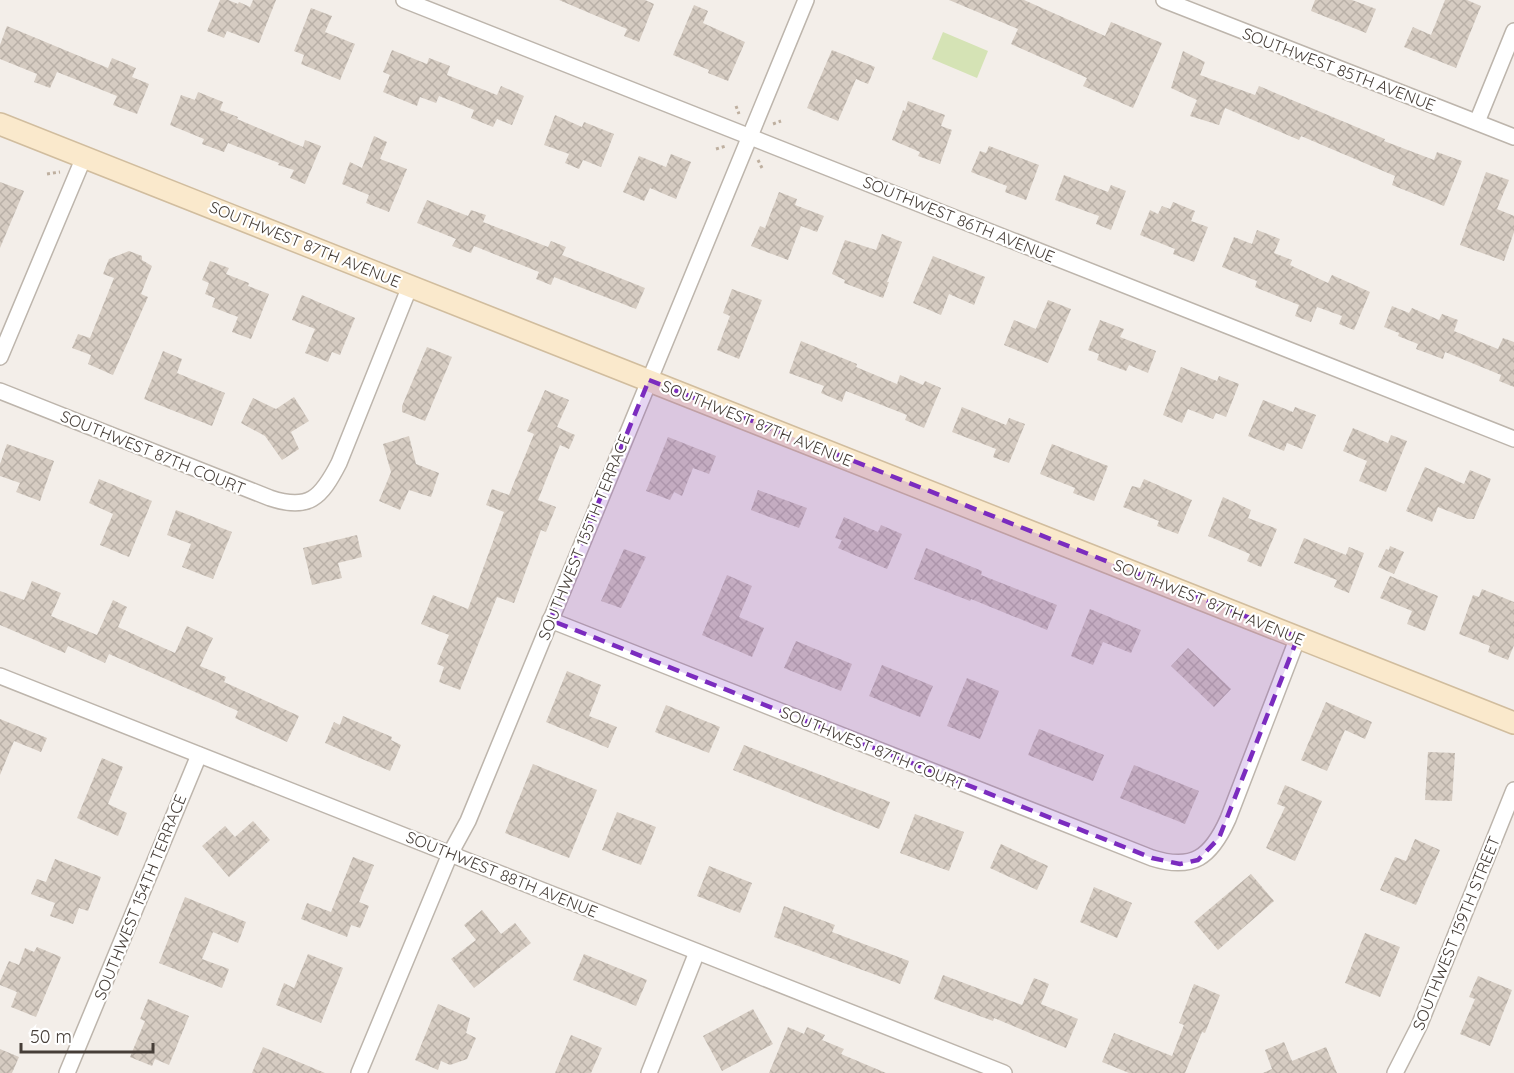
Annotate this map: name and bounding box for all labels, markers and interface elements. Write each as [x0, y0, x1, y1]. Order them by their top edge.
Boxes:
street label: SOUTHWEST 85TH AVENUE [1240, 23, 1438, 115]
street label: SOUTHWEST 86TH AVENUE [860, 171, 1058, 267]
street label: SOUTHWEST 87TH AVENUE [207, 197, 403, 291]
street label: SOUTHWEST 87TH AVENUE [659, 376, 855, 470]
street label: SOUTHWEST 87TH COURT [58, 406, 249, 498]
street label: SOUTHWEST 155TH TERRACE [533, 431, 635, 643]
street label: SOUTHWEST 87TH AVENUE [1111, 555, 1307, 649]
street label: SOUTHWEST 87TH COURT [778, 702, 969, 794]
street label: SOUTHWEST 154TH TERRACE [90, 791, 190, 1003]
street label: SOUTHWEST 88TH AVENUE [403, 826, 601, 922]
street label: SOUTHWEST 159TH STREET [1408, 833, 1504, 1033]
scale bar [21, 1016, 153, 1054]
text: 50 m [30, 1025, 72, 1048]

